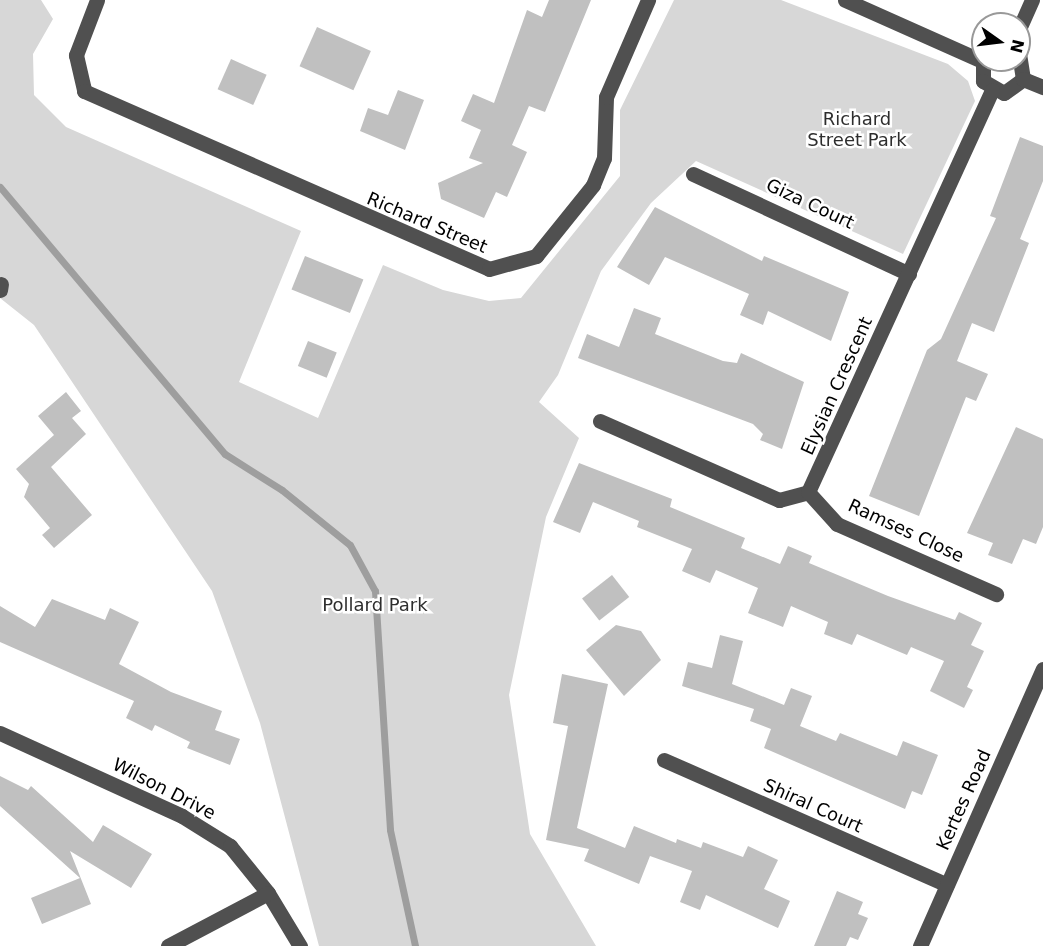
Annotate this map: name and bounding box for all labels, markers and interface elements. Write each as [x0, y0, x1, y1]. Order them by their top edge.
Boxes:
north arrow [971, 12, 1031, 72]
text: N [1006, 37, 1028, 55]
park label: Richard Street Park [807, 109, 907, 152]
street label: Giza Court [763, 174, 857, 234]
street label: Richard Street [364, 188, 490, 258]
street label: Elysian Crescent [797, 314, 877, 458]
street label: Ramses Close [845, 495, 967, 567]
park label: Pollard Park [322, 594, 428, 616]
street label: Kertes Road [932, 746, 996, 854]
street label: Wilson Drive [109, 754, 219, 824]
street label: Shiral Court [760, 774, 866, 838]

